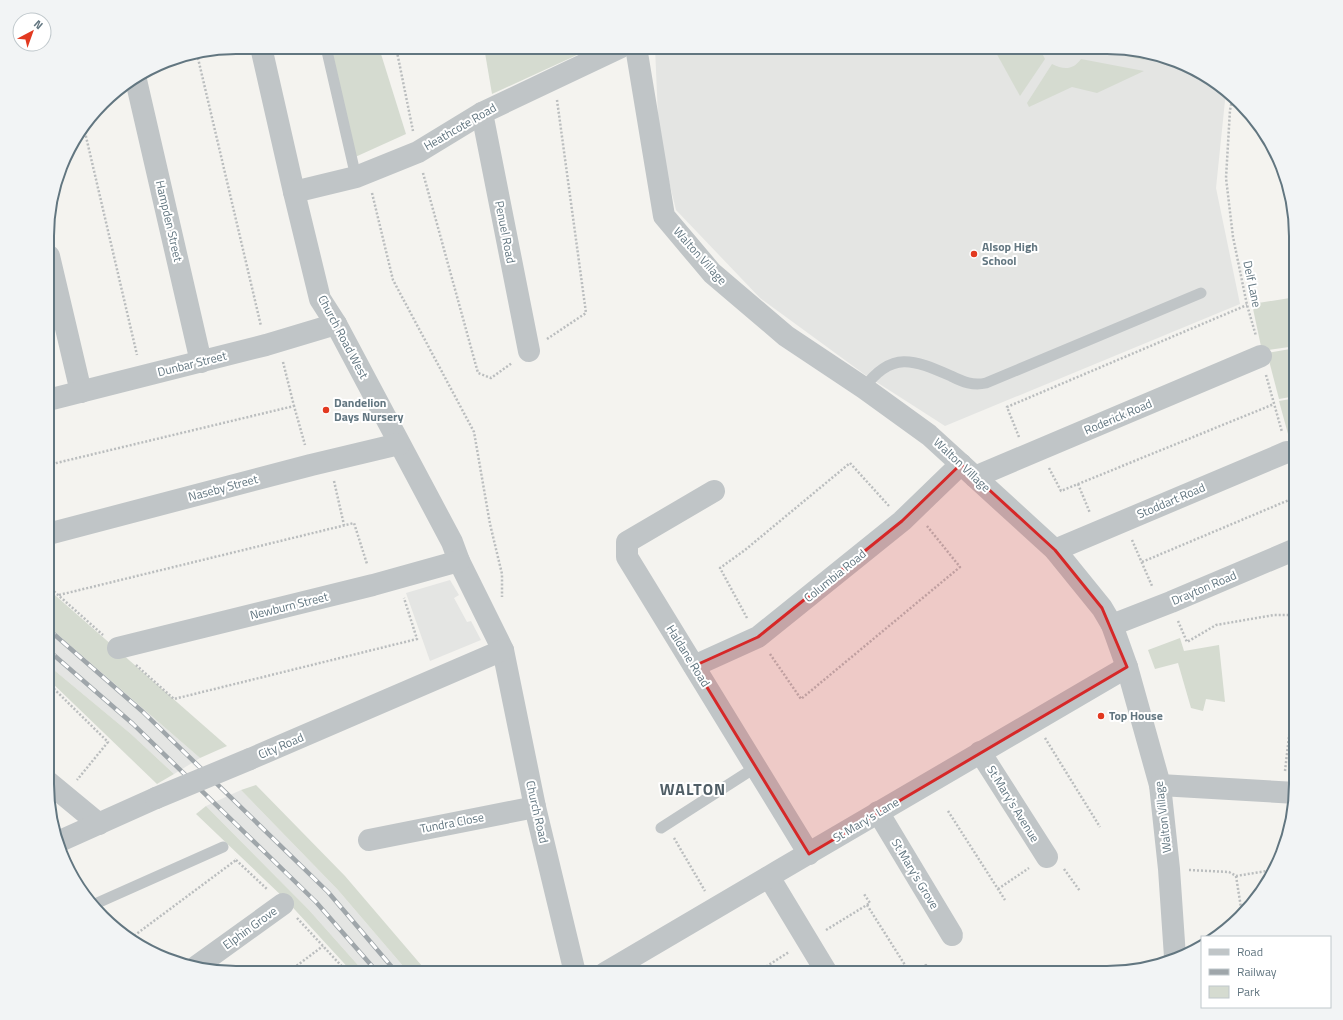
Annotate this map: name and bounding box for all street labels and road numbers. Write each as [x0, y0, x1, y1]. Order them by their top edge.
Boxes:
street label: Heathcote Road [420, 98, 500, 155]
street label: Hampden Street [151, 178, 188, 264]
street label: Penuel Road [490, 199, 521, 265]
street label: Walton Village [669, 222, 732, 289]
street label: Delf Lane [1238, 259, 1267, 309]
street label: Church Road West [313, 291, 374, 383]
street label: Dunbar Street [155, 346, 229, 381]
street label: Roderick Road [1081, 394, 1155, 439]
street label: Walton Village [929, 433, 995, 496]
street label: Naseby Street [186, 469, 261, 506]
street label: Stoddart Road [1134, 478, 1208, 523]
street label: Columbia Road [799, 544, 870, 607]
street label: Drayton Road [1168, 565, 1239, 610]
street label: Newburn Street [248, 586, 331, 624]
street label: Haldane Road [662, 621, 715, 691]
street label: City Road [255, 727, 307, 764]
street label: St Mary's Avenue [982, 762, 1045, 846]
street label: Church Road [521, 779, 554, 845]
street label: Walton Village [1149, 780, 1176, 854]
street label: St Mary's Lane [829, 792, 902, 847]
street label: Tundra Close [418, 807, 485, 838]
street label: St Mary's Grove [887, 835, 944, 913]
street label: Elphin Grove [219, 901, 281, 954]

